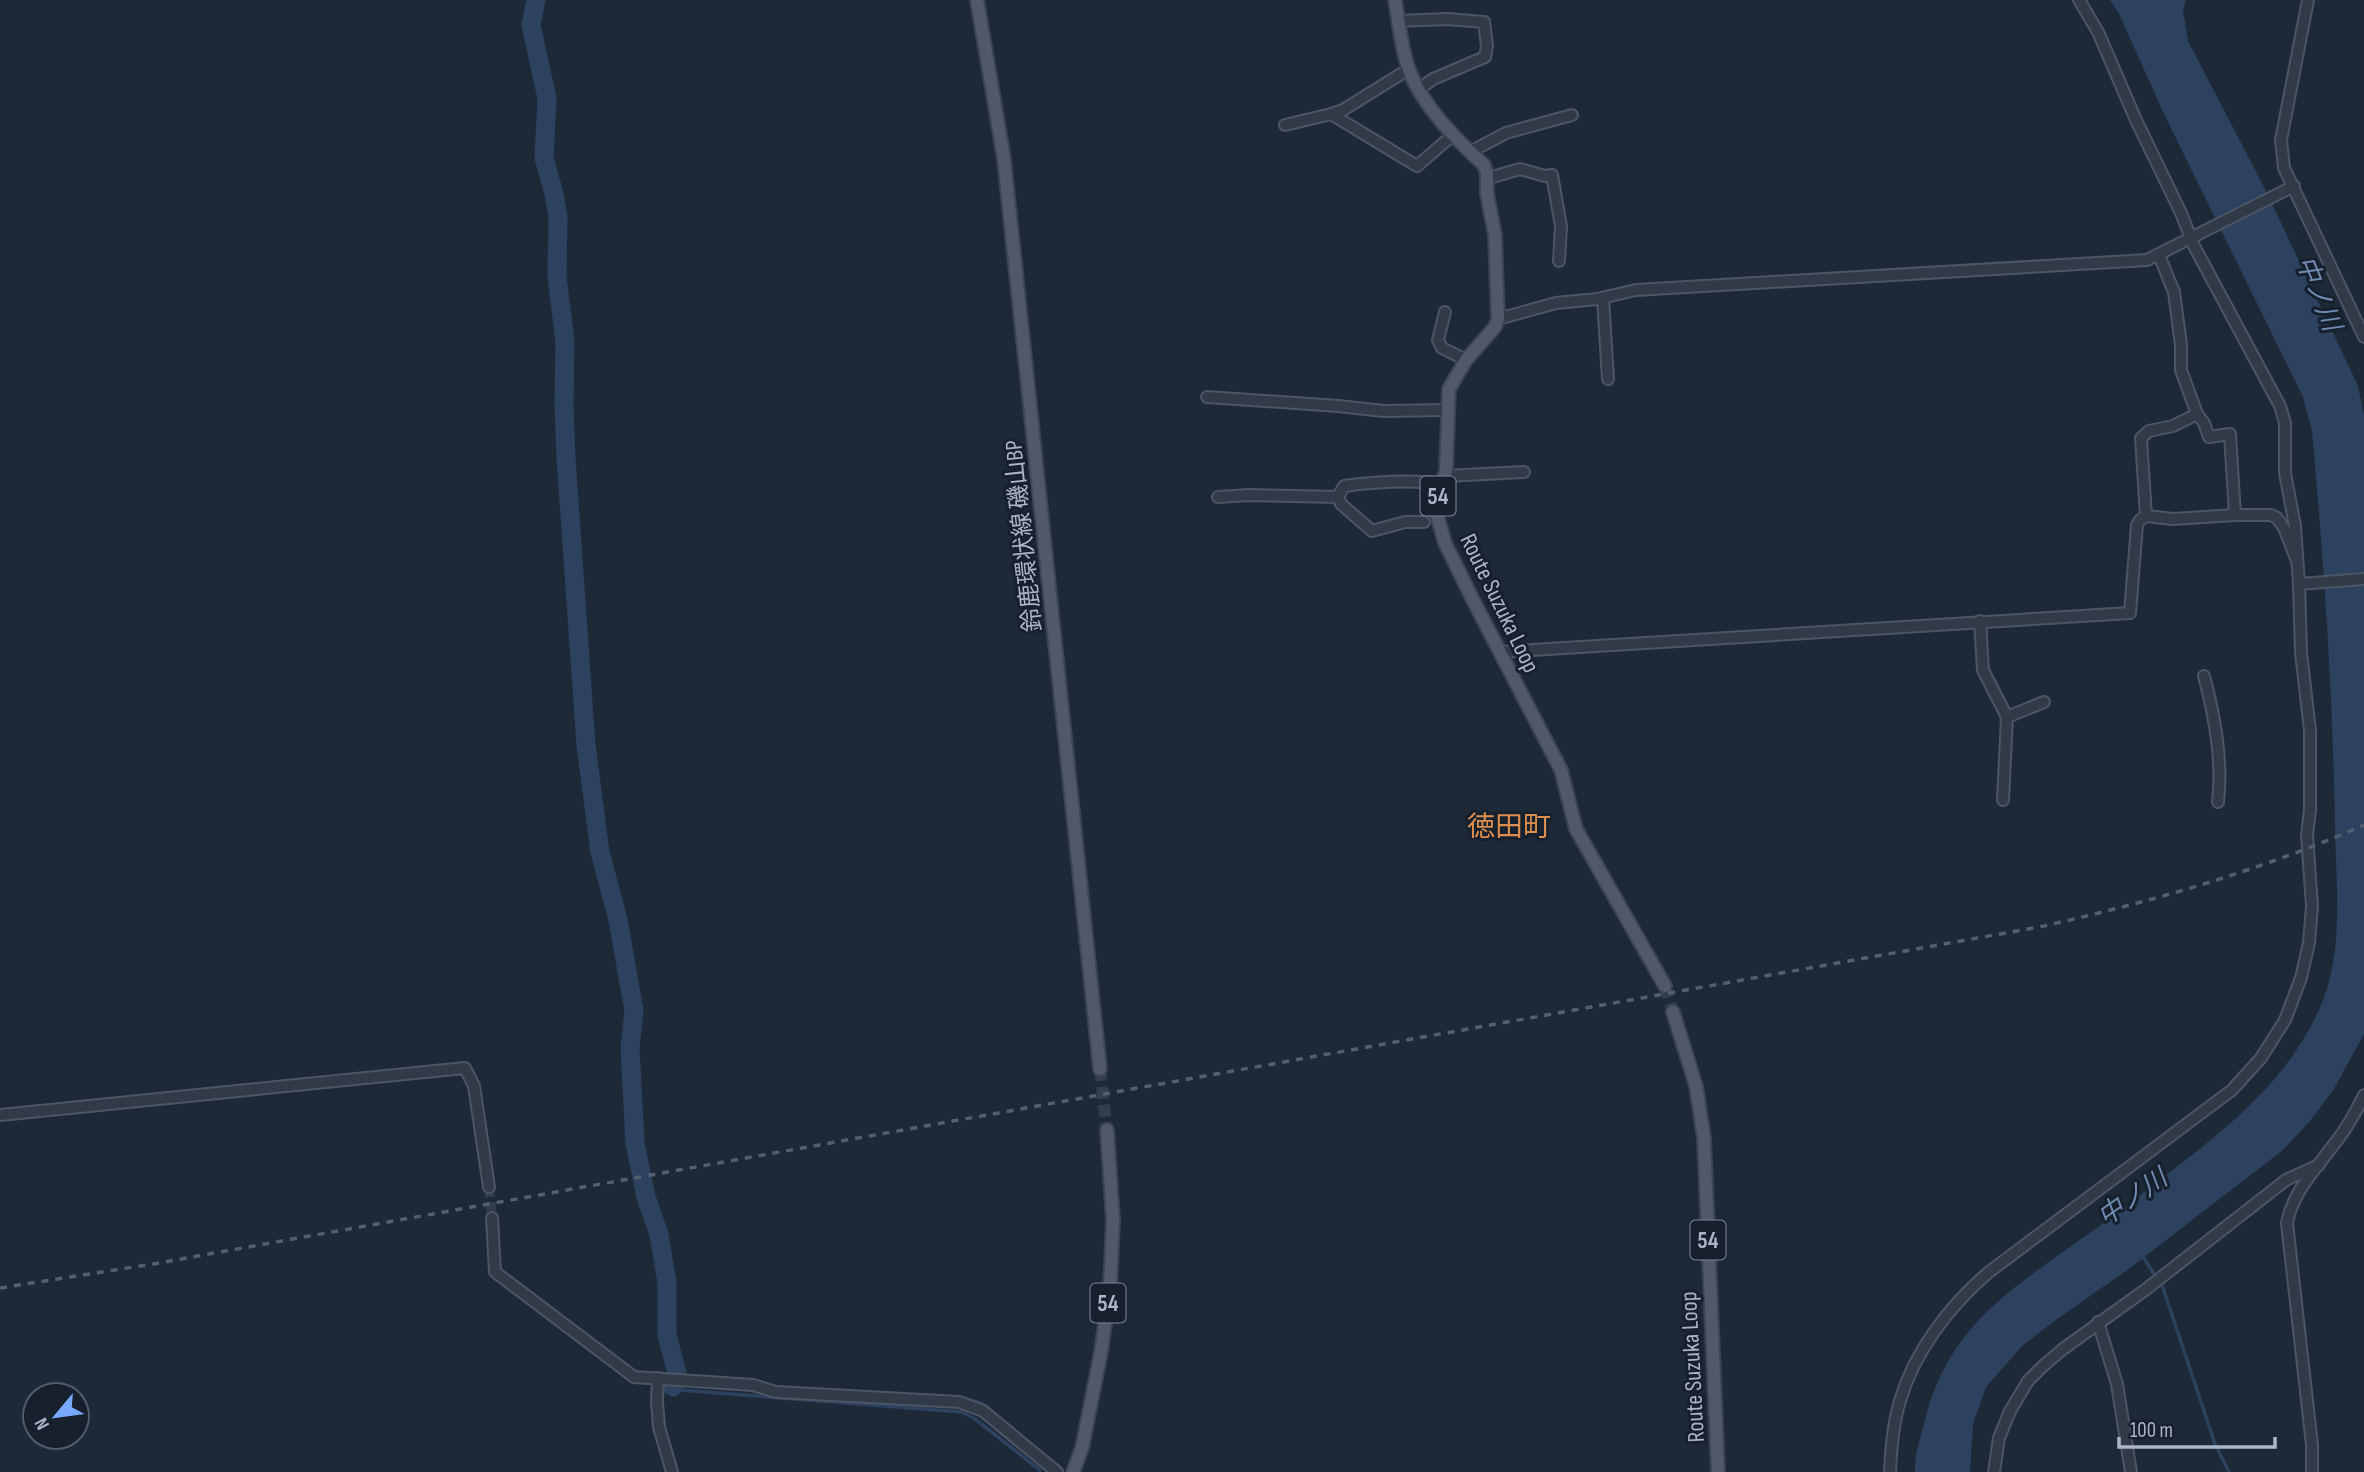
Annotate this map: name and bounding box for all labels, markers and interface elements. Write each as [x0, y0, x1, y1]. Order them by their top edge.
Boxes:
water label: 中ノ川 [2289, 252, 2348, 338]
street label: 鈴鹿環状線 磯山BP [999, 439, 1048, 633]
road number: 54 [1420, 476, 1456, 516]
street label: Route Suzuka Loop [1453, 529, 1546, 677]
district label: 徳田町 [1467, 811, 1551, 844]
water label: 中ノ川 [2092, 1161, 2176, 1233]
road number: 54 [1690, 1220, 1726, 1260]
road number: 54 [1090, 1284, 1126, 1322]
street label: Route Suzuka Loop [1674, 1291, 1711, 1443]
north arrow [21, 1381, 91, 1451]
scale bar [2119, 1406, 2275, 1450]
text: N [30, 1413, 55, 1434]
text: 100 m [2130, 1418, 2173, 1443]

